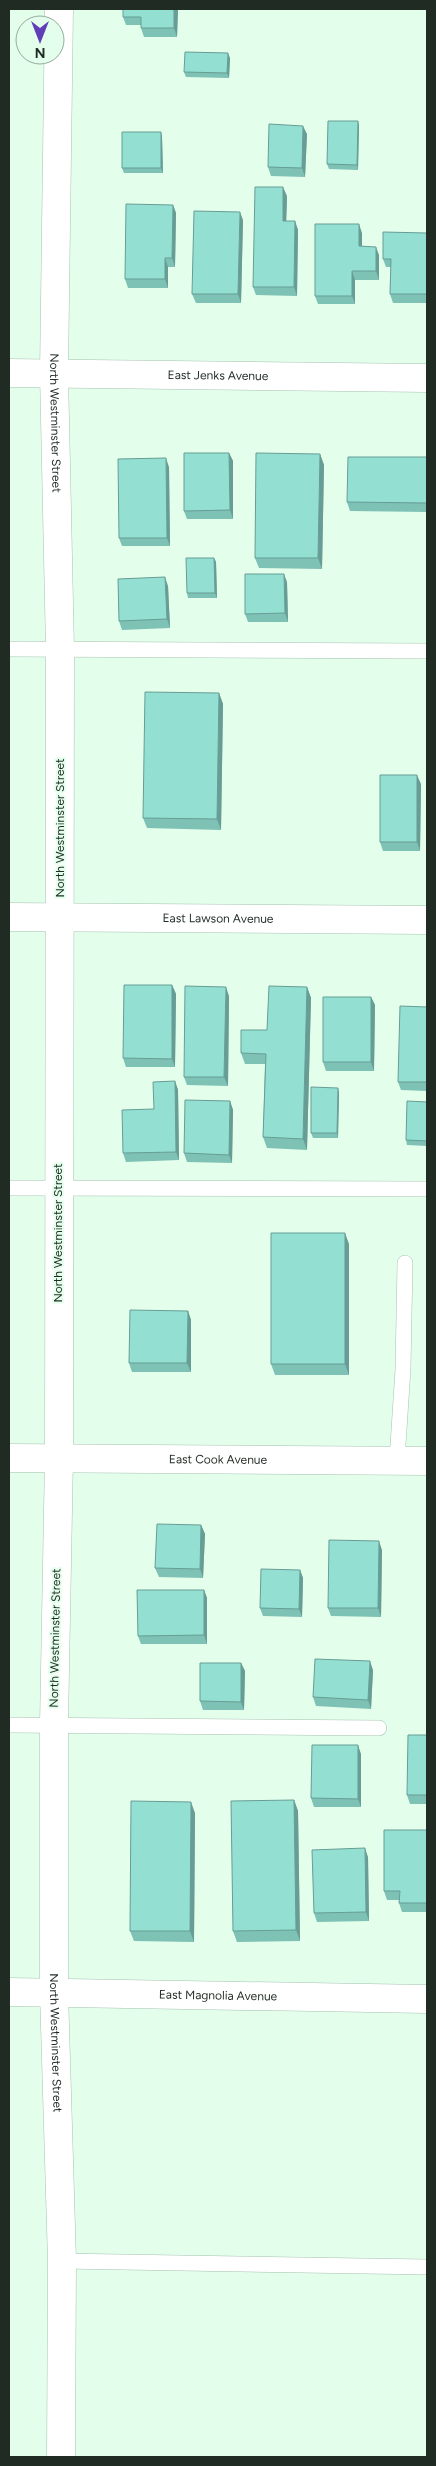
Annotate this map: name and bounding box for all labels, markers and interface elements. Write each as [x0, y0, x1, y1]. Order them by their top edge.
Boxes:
north arrow [15, 15, 65, 65]
text: N [35, 44, 45, 61]
street label: North Westminster Street [47, 353, 64, 493]
street label: East Jenks Avenue [167, 368, 269, 383]
street label: North Westminster Street [53, 758, 67, 898]
street label: East Lawson Avenue [162, 911, 274, 926]
street label: North Westminster Street [51, 1163, 65, 1303]
street label: East Cook Avenue [169, 1452, 268, 1467]
street label: North Westminster Street [47, 1568, 63, 1708]
street label: North Westminster Street [47, 1973, 65, 2113]
street label: East Magnolia Avenue [159, 1988, 278, 2003]

